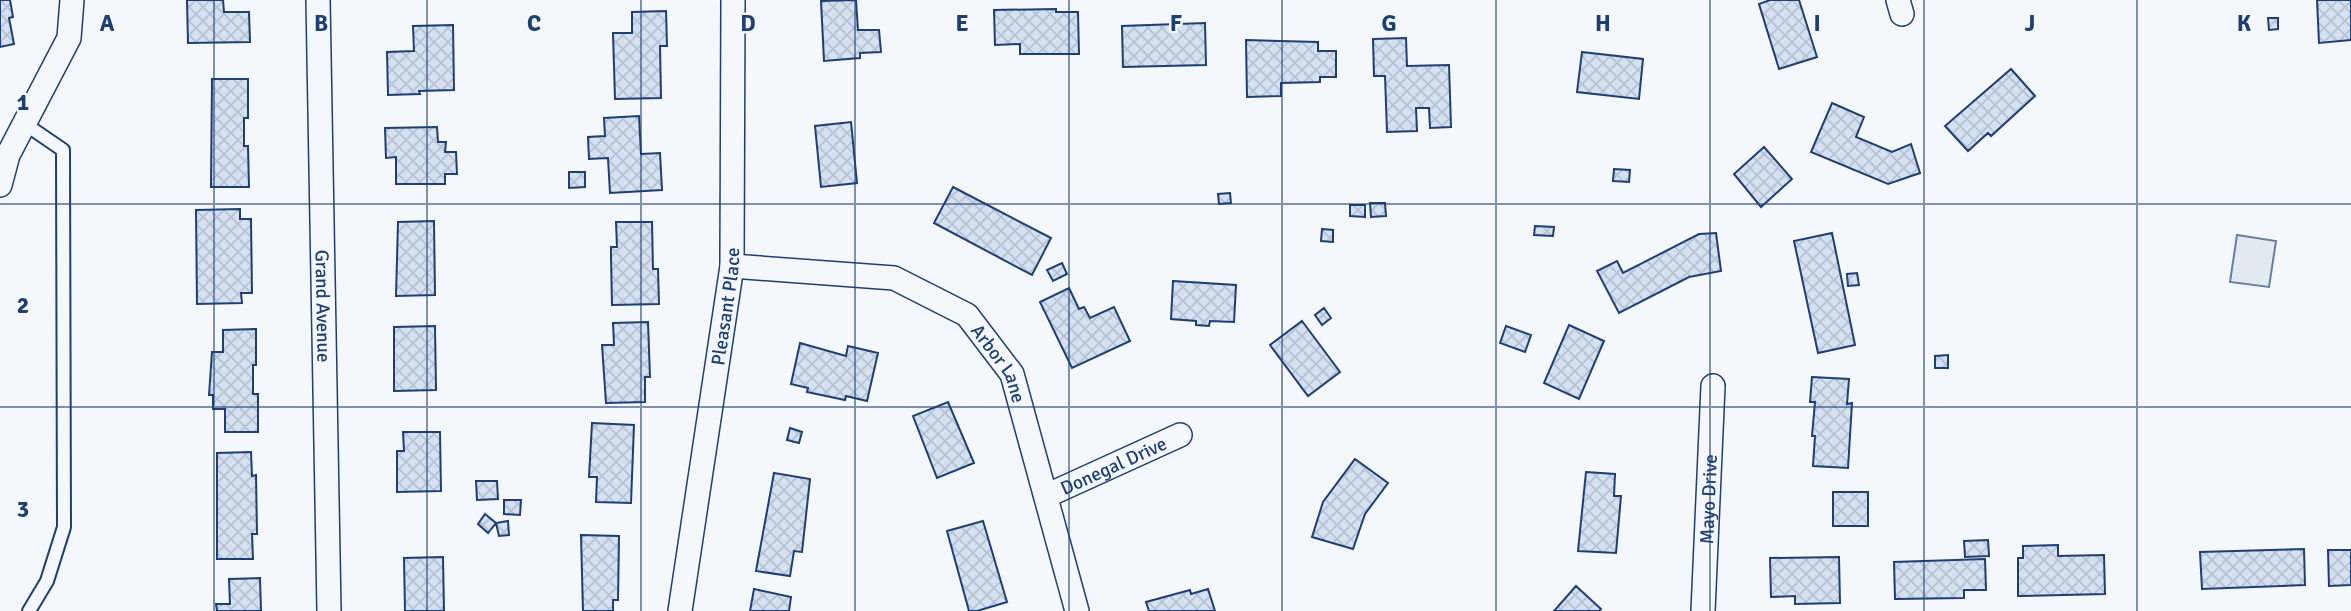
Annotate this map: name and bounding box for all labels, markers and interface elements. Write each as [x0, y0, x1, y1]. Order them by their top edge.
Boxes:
text: A [100, 9, 115, 38]
text: B [314, 9, 328, 38]
text: C [527, 9, 541, 38]
text: D [740, 9, 756, 38]
text: E [955, 9, 969, 38]
text: F [1170, 9, 1182, 38]
text: G [1381, 9, 1397, 38]
text: H [1595, 9, 1611, 38]
text: I [1813, 9, 1821, 38]
text: J [2025, 9, 2035, 38]
text: K [2237, 9, 2252, 38]
text: 1 [17, 88, 29, 117]
street label: Pleasant Place [706, 247, 745, 367]
street label: Grand Avenue [309, 249, 336, 363]
text: 2 [17, 291, 29, 320]
street label: Arbor Lane [965, 320, 1030, 405]
street label: Donegal Drive [1057, 432, 1171, 501]
street label: Mayo Drive [1695, 454, 1723, 545]
text: 3 [17, 495, 29, 524]

